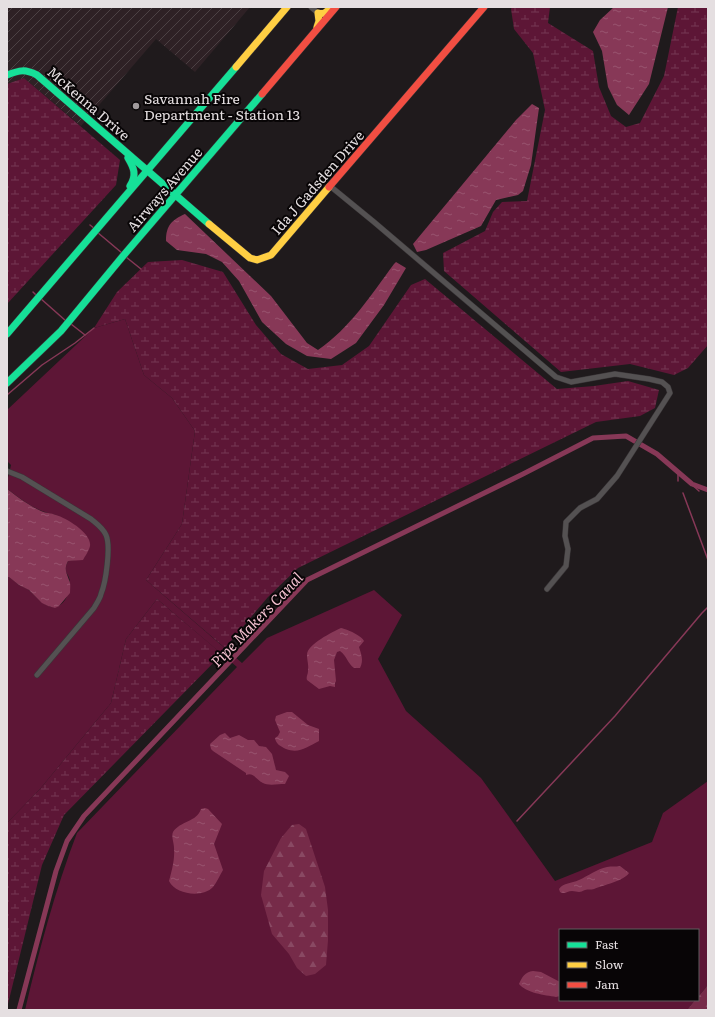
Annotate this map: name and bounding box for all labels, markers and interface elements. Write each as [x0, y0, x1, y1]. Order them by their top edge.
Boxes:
street label: McKenna Drive [43, 61, 135, 145]
place label: Savannah Fire Department - Station 13 [144, 88, 300, 124]
marker: Savannah Fire Department - Station 13 [131, 101, 141, 111]
street label: Ida J Gadsden Drive [266, 125, 368, 239]
street label: Airways Avenue [122, 142, 206, 236]
water label: Pipe Makers Canal [205, 566, 308, 672]
legend [559, 929, 699, 1001]
text: Fast [595, 935, 619, 953]
text: Slow [595, 955, 624, 973]
text: Jam [595, 975, 620, 993]

